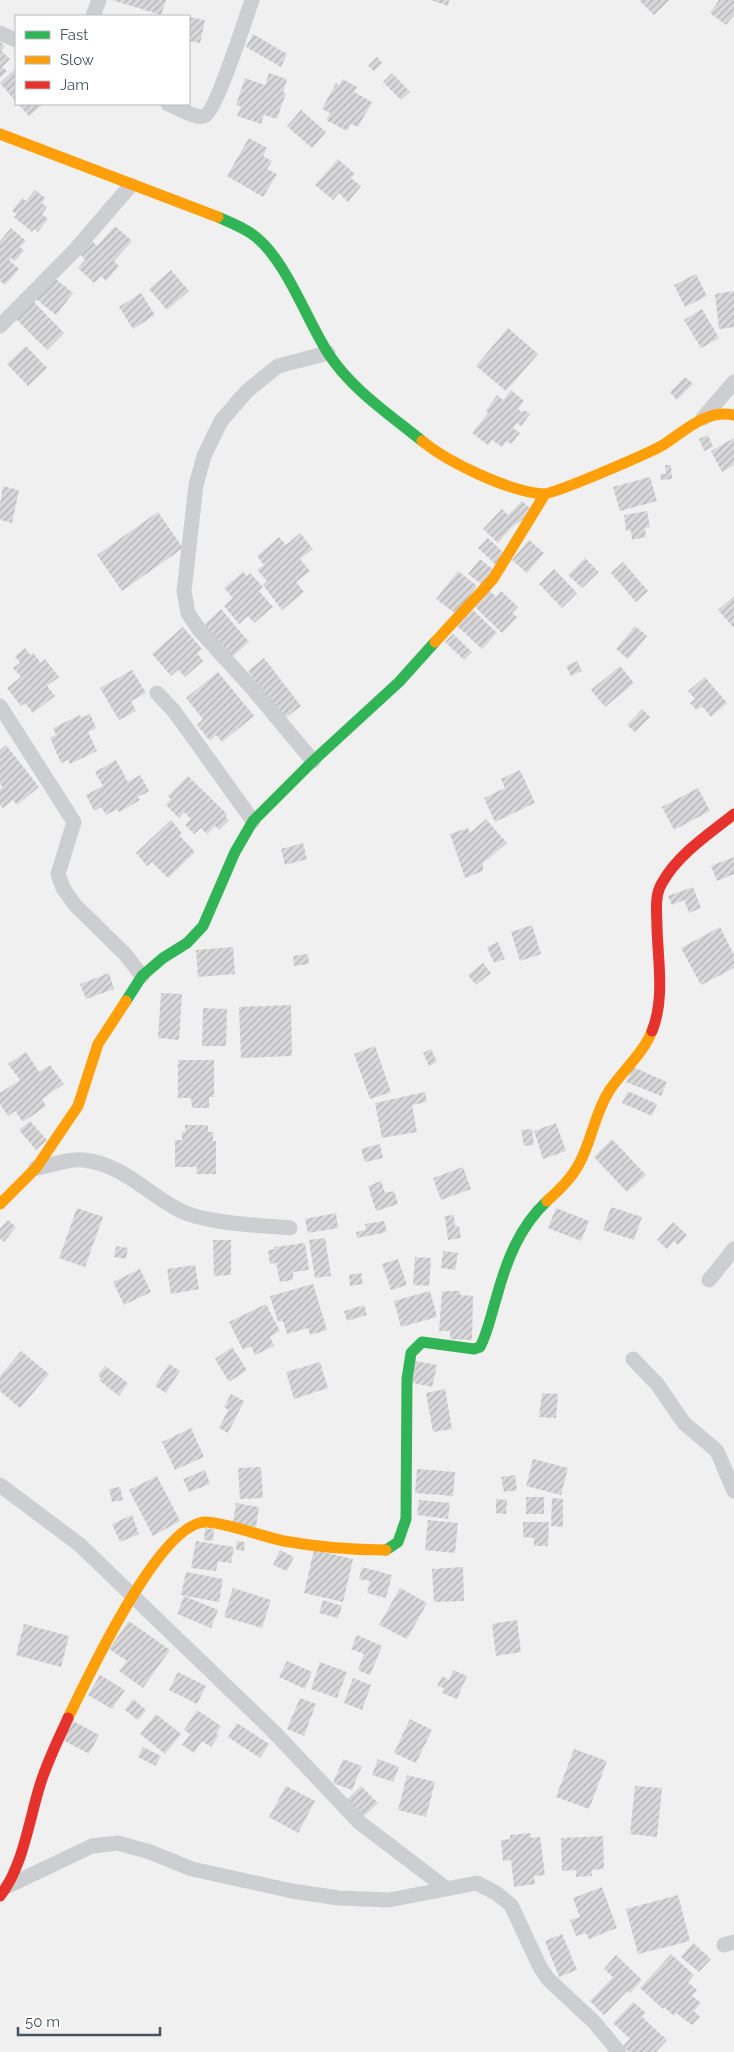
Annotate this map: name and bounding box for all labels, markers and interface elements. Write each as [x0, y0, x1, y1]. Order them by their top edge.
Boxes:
legend [15, 15, 190, 105]
text: Fast [60, 26, 88, 44]
text: Slow [60, 51, 94, 69]
text: Jam [60, 76, 89, 94]
scale bar [18, 2004, 160, 2036]
text: 50 m [25, 2013, 60, 2031]

